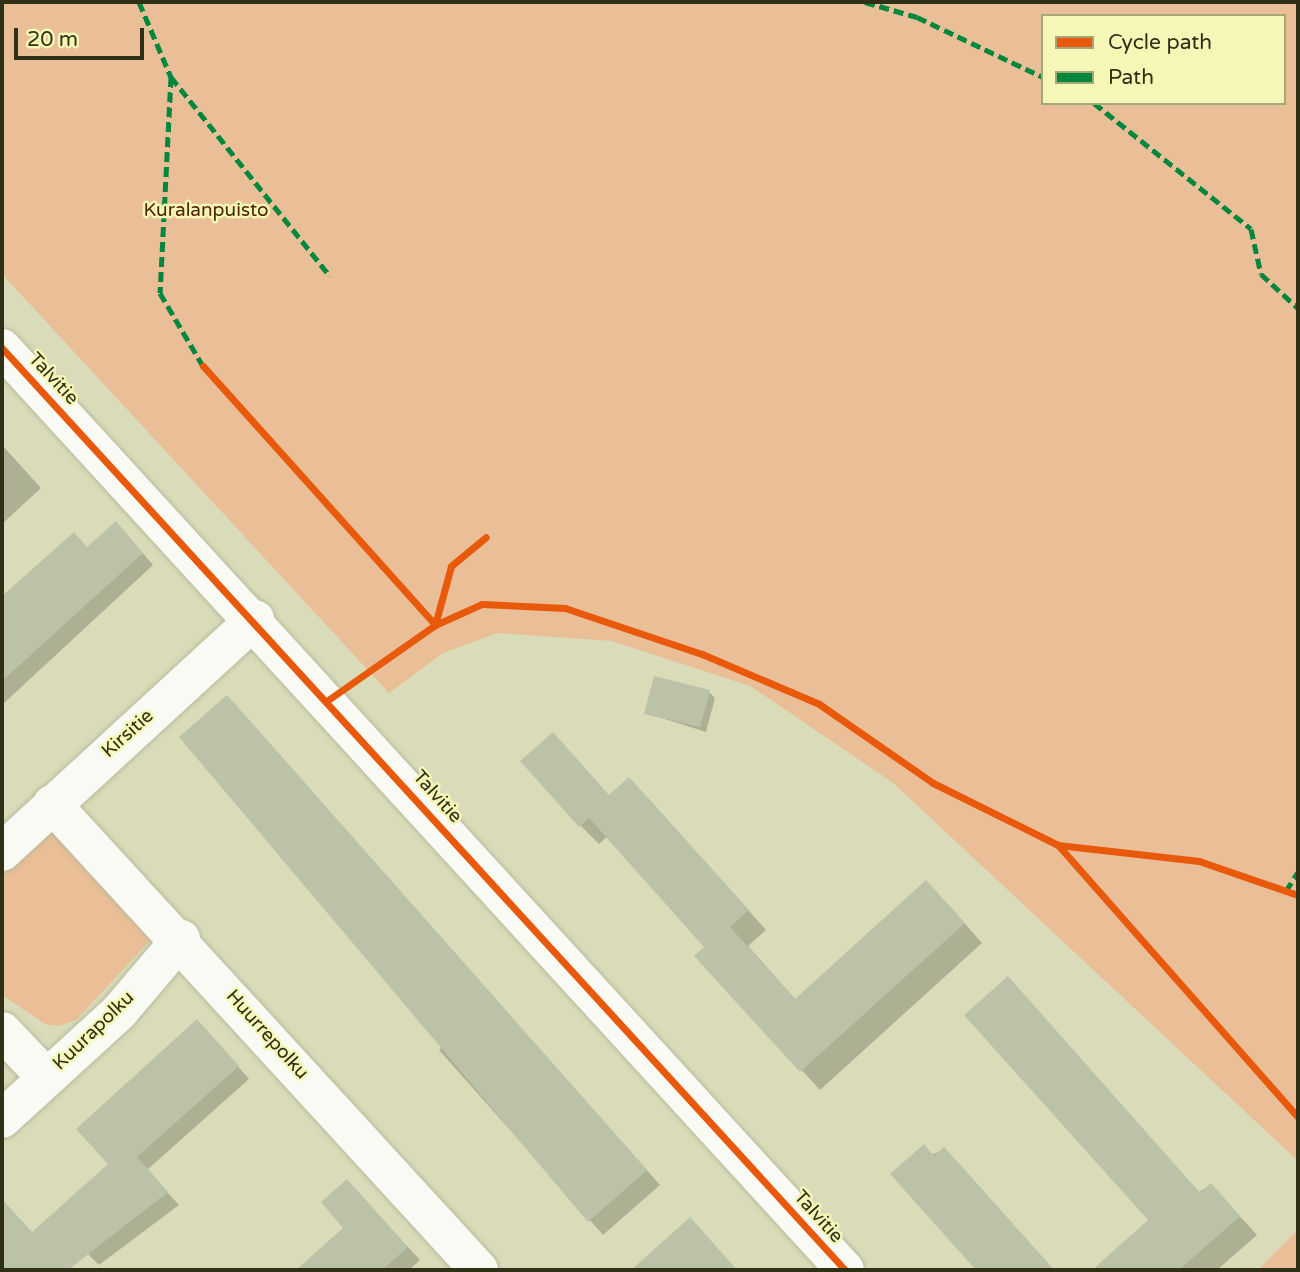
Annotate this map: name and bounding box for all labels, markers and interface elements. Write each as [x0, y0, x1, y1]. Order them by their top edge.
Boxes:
scale bar [18, 14, 147, 58]
legend [1041, 14, 1286, 105]
text: 20 m [27, 27, 78, 52]
text: Cycle path [1108, 30, 1212, 55]
text: Path [1108, 65, 1154, 90]
park label: Kuralanpuisto [143, 200, 269, 222]
street label: Talvitie [23, 348, 83, 410]
street label: Kirsitie [98, 705, 158, 763]
street label: Talvitie [407, 766, 467, 828]
street label: Huurrepolku [221, 986, 313, 1084]
street label: Kuurapolku [49, 987, 139, 1075]
street label: Talvitie [788, 1186, 848, 1248]

